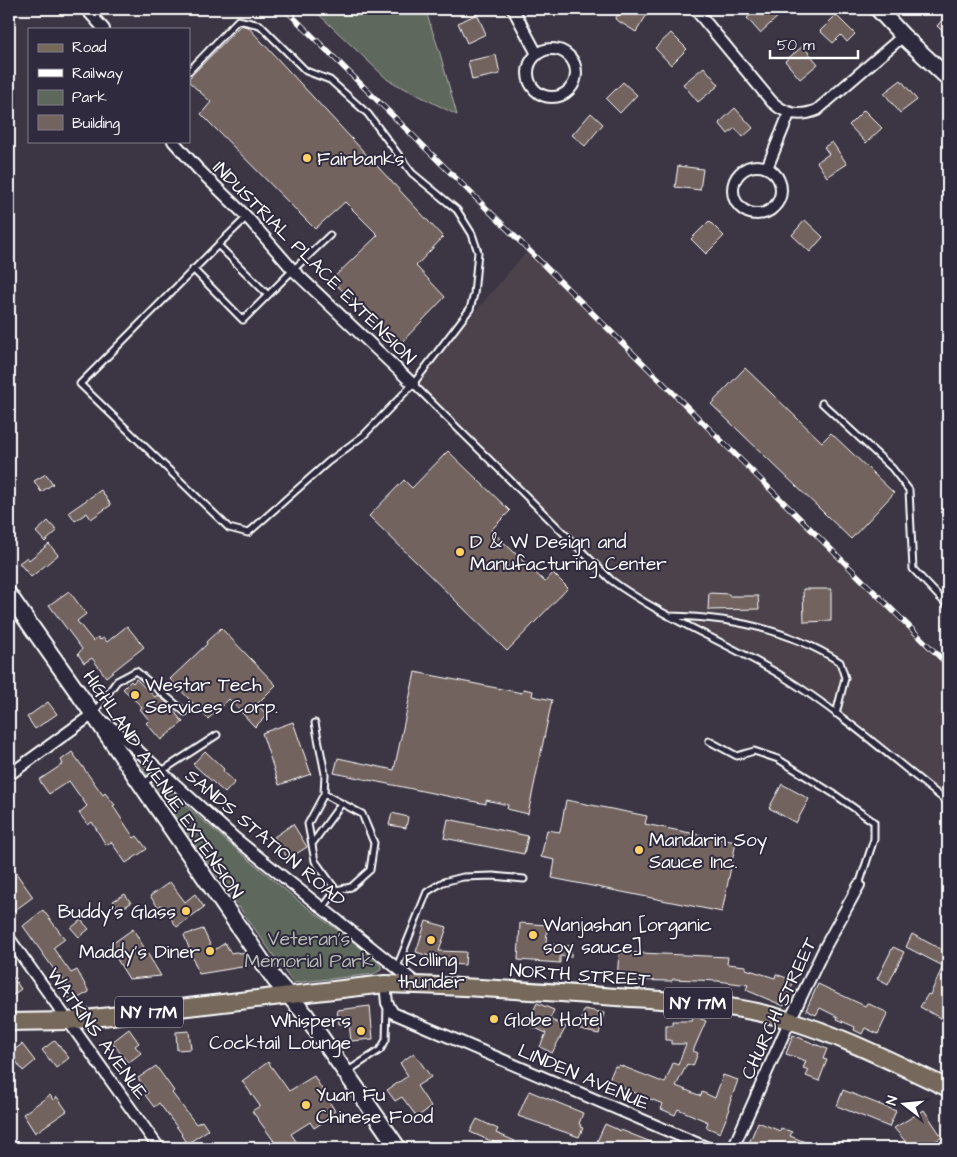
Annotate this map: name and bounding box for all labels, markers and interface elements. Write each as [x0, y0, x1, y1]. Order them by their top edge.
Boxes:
legend [28, 28, 190, 142]
scale bar [770, 28, 857, 60]
text: 50 m [777, 35, 815, 56]
text: Road [72, 37, 107, 58]
text: Railway [72, 63, 123, 85]
text: Park [72, 87, 107, 108]
text: Building [72, 113, 120, 135]
place label: Fairbanks [317, 146, 404, 173]
marker: Fairbanks [301, 152, 313, 164]
street label: INDUSTRIAL PLACE EXTENSION [206, 155, 422, 371]
place label: D & W Design and Manufacturing Center [470, 529, 667, 579]
marker: D & W Design and Manufacturing Center [454, 546, 466, 558]
street label: HIGHLAND AVENUE EXTENSION [76, 665, 250, 905]
place label: Westar Tech Services Corp. [145, 672, 278, 721]
marker: Westar Tech Services Corp. [129, 689, 141, 701]
street label: SANDS STATION ROAD [179, 763, 351, 914]
place label: Mandarin Soy Sauce Inc. [649, 827, 768, 876]
marker: Mandarin Soy Sauce Inc. [633, 844, 645, 856]
place label: Buddy's Glass [58, 899, 176, 927]
marker: Buddy's Glass [180, 905, 192, 917]
place label: Wanjashan [organic soy sauce] [543, 912, 712, 962]
park label: Veteran's Memorial Park [244, 926, 374, 975]
marker: Wanjashan [organic soy sauce] [527, 929, 539, 941]
street label: CHURCH STREET [735, 933, 824, 1084]
marker: Rolling thunder [425, 934, 437, 946]
place label: Maddy's Diner [79, 939, 201, 967]
marker: Maddy's Diner [204, 945, 216, 957]
place label: Rolling thunder [398, 947, 465, 996]
street label: NORTH STREET [509, 957, 651, 994]
street label: WATKINS AVENUE [40, 962, 154, 1105]
road number: NY 17M [664, 988, 732, 1018]
road number: NY 17M [115, 996, 183, 1028]
place label: Globe Hotel [504, 1007, 603, 1034]
place label: Whispers Cocktail Lounge [209, 1008, 351, 1058]
marker: Globe Hotel [488, 1013, 500, 1025]
marker: Whispers Cocktail Lounge [355, 1025, 367, 1037]
street label: LINDEN AVENUE [514, 1038, 653, 1117]
north arrow [880, 1080, 930, 1130]
place label: Yuan Fu Chinese Food [316, 1082, 433, 1131]
text: N [882, 1094, 903, 1108]
marker: Yuan Fu Chinese Food [300, 1099, 312, 1111]

